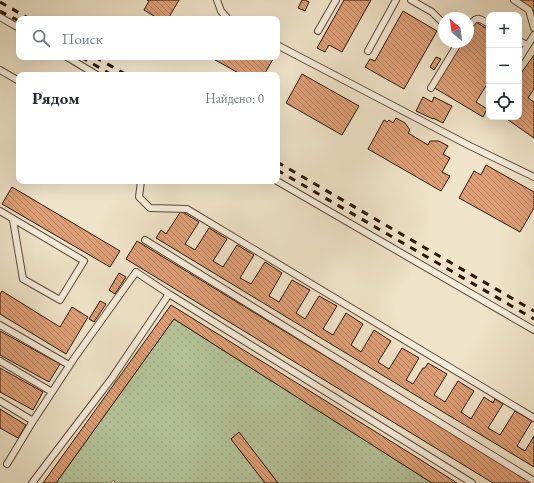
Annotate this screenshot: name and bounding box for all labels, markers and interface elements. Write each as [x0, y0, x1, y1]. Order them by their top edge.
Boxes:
north arrow [438, 12, 474, 48]
map controls [486, 12, 522, 120]
button: + [486, 12, 522, 48]
search box [16, 16, 280, 60]
icon: search [30, 27, 52, 49]
text: Поиск [62, 29, 103, 48]
button: − [486, 48, 522, 84]
button: locate [486, 84, 522, 120]
text: Рядом [32, 87, 80, 109]
text: Найдено: 0 [205, 90, 264, 107]

